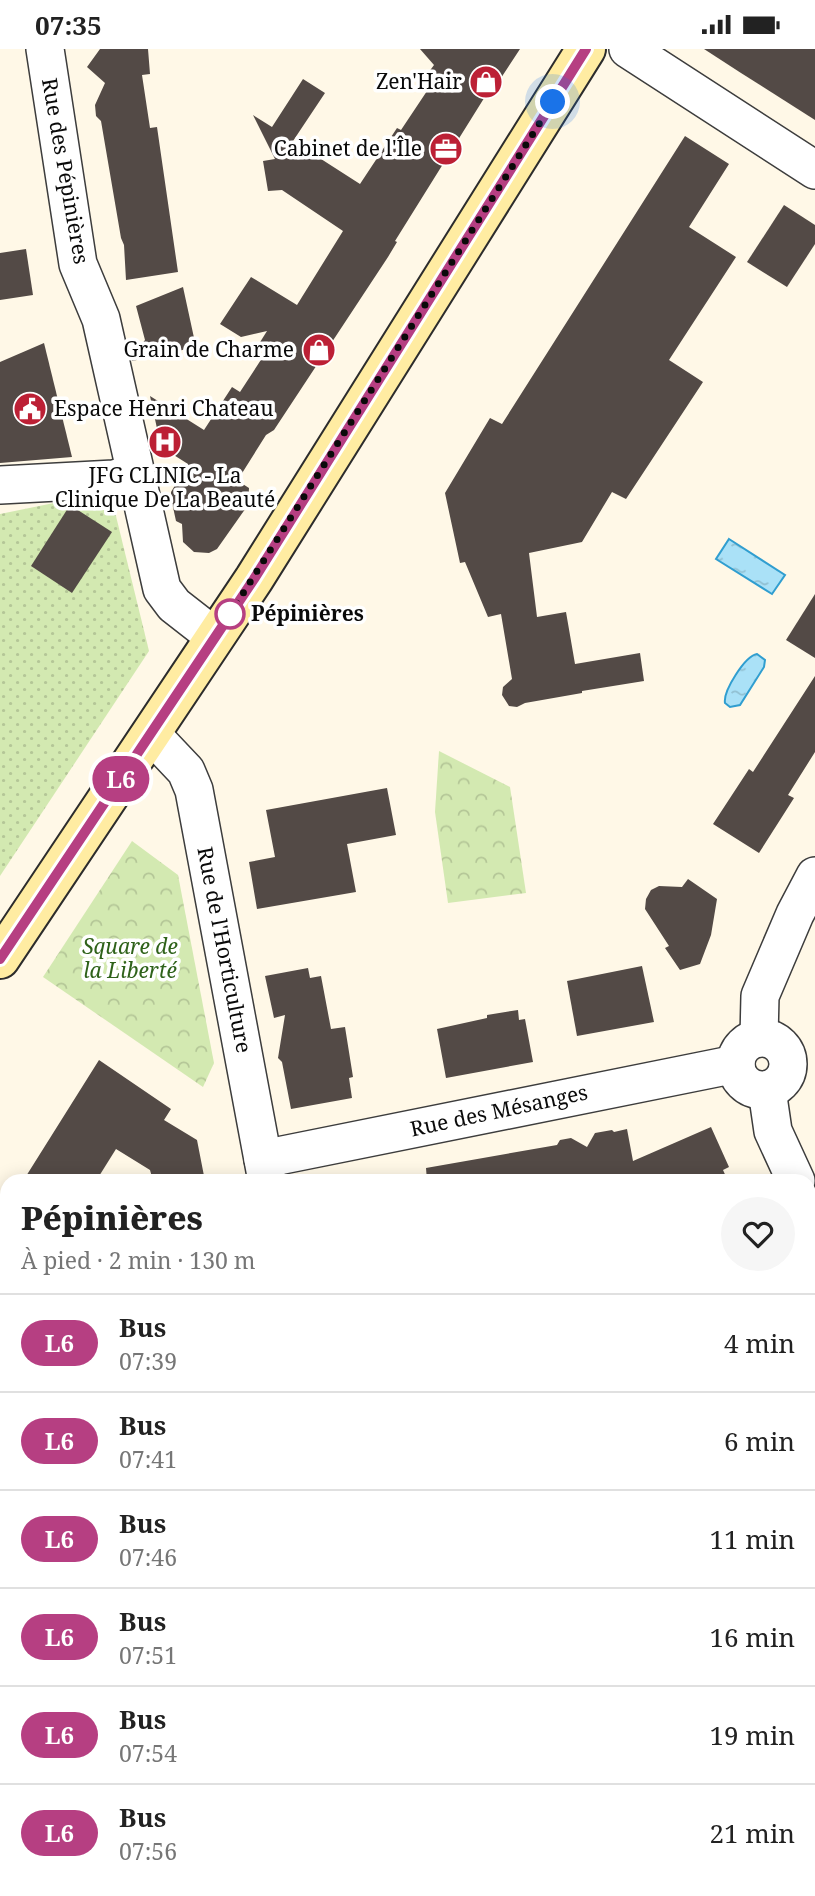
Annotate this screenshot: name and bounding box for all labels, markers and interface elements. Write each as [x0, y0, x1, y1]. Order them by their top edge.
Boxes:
text: 07:35 [35, 7, 102, 43]
shop icon: Zen'Hair [467, 63, 505, 101]
place label: Zen'Hair [376, 67, 462, 95]
street label: Rue des Pépinières [36, 76, 96, 266]
your location [535, 84, 570, 119]
office icon: Cabinet de l'Île [427, 130, 465, 168]
place label: Cabinet de l'Île [274, 134, 422, 162]
shop icon: Grain de Charme [300, 331, 338, 369]
place label: Grain de Charme [123, 335, 294, 363]
public building icon: Espace Henri Chateau [11, 390, 49, 428]
place label: Espace Henri Chateau [54, 394, 274, 422]
hospital icon: JFG CLINIC - La Clinique De La Beauté [146, 423, 184, 461]
place label: JFG CLINIC - La Clinique De La Beauté [55, 461, 275, 513]
marker: Pépinières [215, 599, 245, 629]
place label: Pépinières [251, 599, 364, 627]
line badge: L6 [90, 756, 152, 802]
text: L6 [106, 762, 136, 795]
street label: Rue de l'Horticulture [191, 844, 259, 1055]
park label: Square de la Liberté [82, 932, 178, 984]
street label: Rue des Mésanges [408, 1078, 590, 1142]
text: Pépinières [21, 1195, 203, 1240]
button: heart [721, 1197, 795, 1271]
text: À pied · 2 min · 130 m [21, 1244, 256, 1276]
text: Bus [119, 1309, 166, 1345]
text: 4 min [724, 1325, 795, 1361]
text: L6 [45, 1326, 74, 1359]
text: 07:39 [119, 1345, 177, 1377]
text: Bus [119, 1407, 166, 1443]
text: 6 min [724, 1423, 795, 1459]
text: L6 [45, 1424, 74, 1457]
text: 07:41 [119, 1443, 177, 1475]
text: Bus [119, 1505, 166, 1541]
text: 11 min [710, 1521, 795, 1557]
text: L6 [45, 1522, 74, 1555]
text: 07:46 [119, 1541, 177, 1573]
text: Bus [119, 1603, 166, 1639]
text: 16 min [710, 1619, 795, 1655]
text: L6 [45, 1620, 74, 1653]
text: 07:51 [119, 1639, 177, 1671]
text: Bus [119, 1701, 166, 1737]
text: 19 min [710, 1717, 795, 1753]
text: L6 [45, 1718, 74, 1751]
text: 07:54 [119, 1737, 177, 1769]
text: Bus [119, 1799, 166, 1835]
text: 21 min [710, 1815, 795, 1851]
text: L6 [45, 1816, 74, 1849]
text: 07:56 [119, 1835, 177, 1867]

